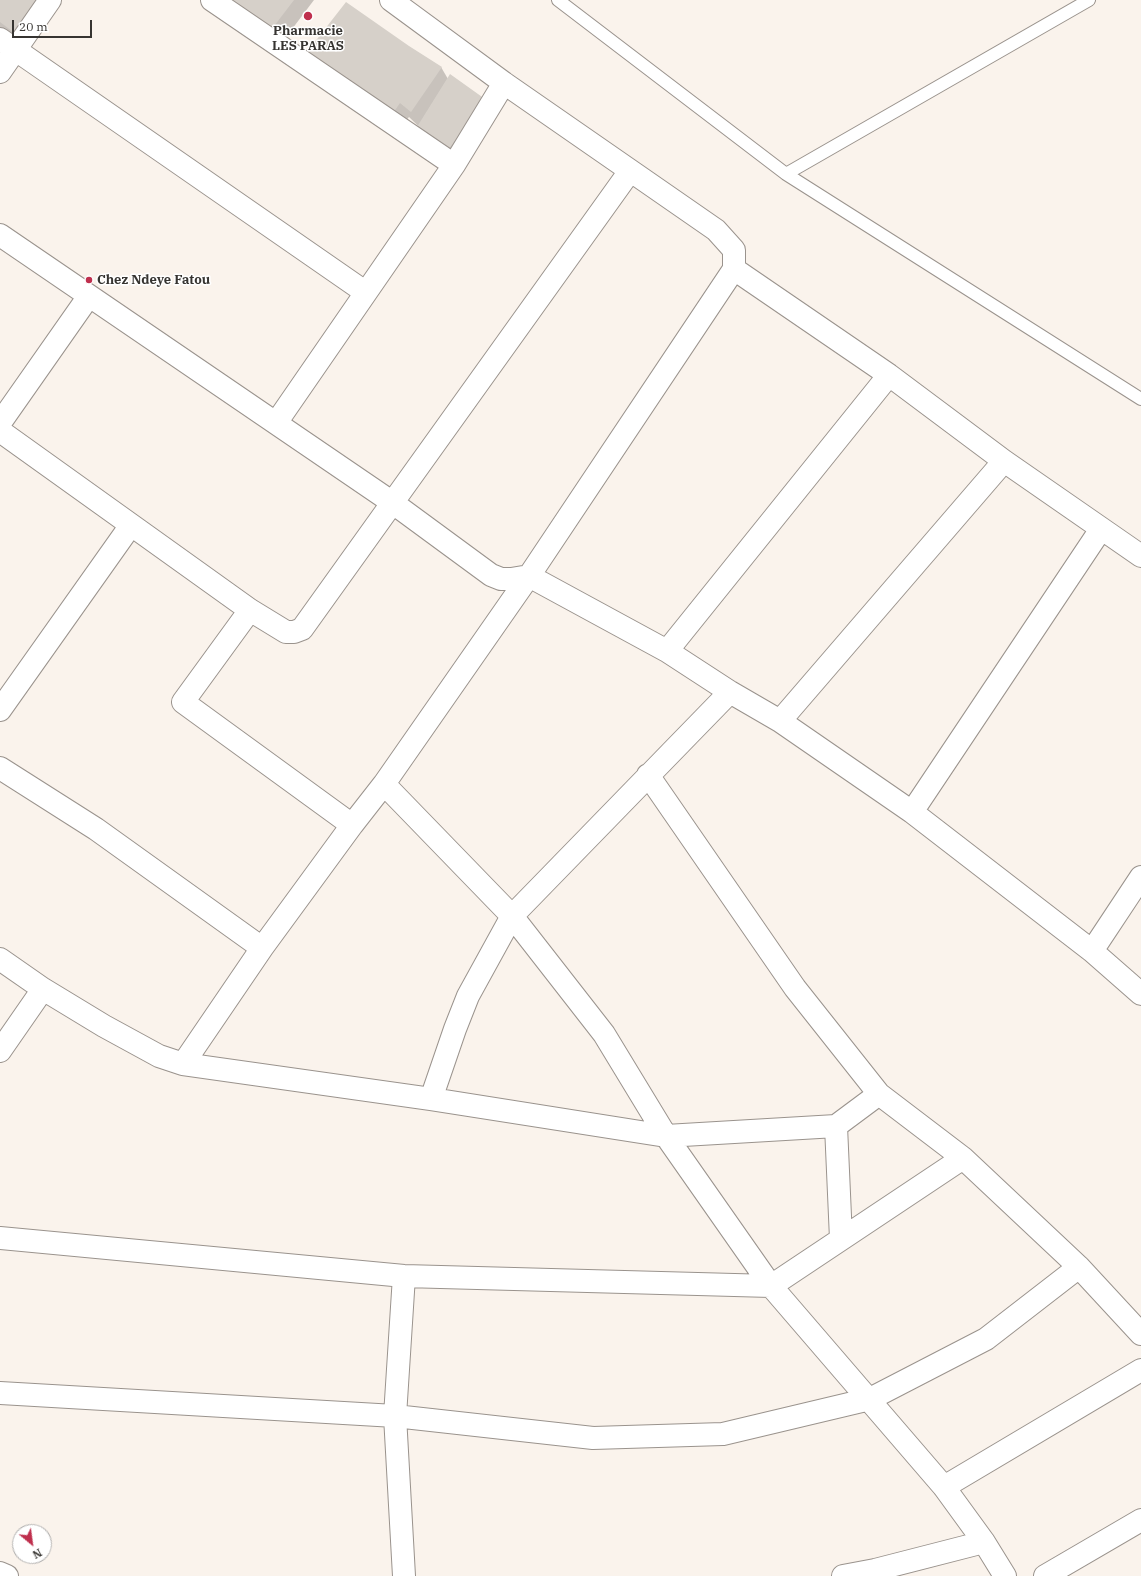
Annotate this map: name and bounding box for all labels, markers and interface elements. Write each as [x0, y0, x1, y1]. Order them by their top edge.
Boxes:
marker: Pharmacie LES PARAS [302, 10, 314, 22]
scale bar [14, 12, 94, 38]
text: 20 m [19, 19, 48, 34]
place label: Pharmacie LES PARAS [272, 23, 344, 54]
place label: Chez Ndeye Fatou [97, 272, 210, 288]
marker: Chez Ndeye Fatou [84, 275, 94, 285]
north arrow [12, 1524, 52, 1564]
text: N [30, 1545, 45, 1562]

